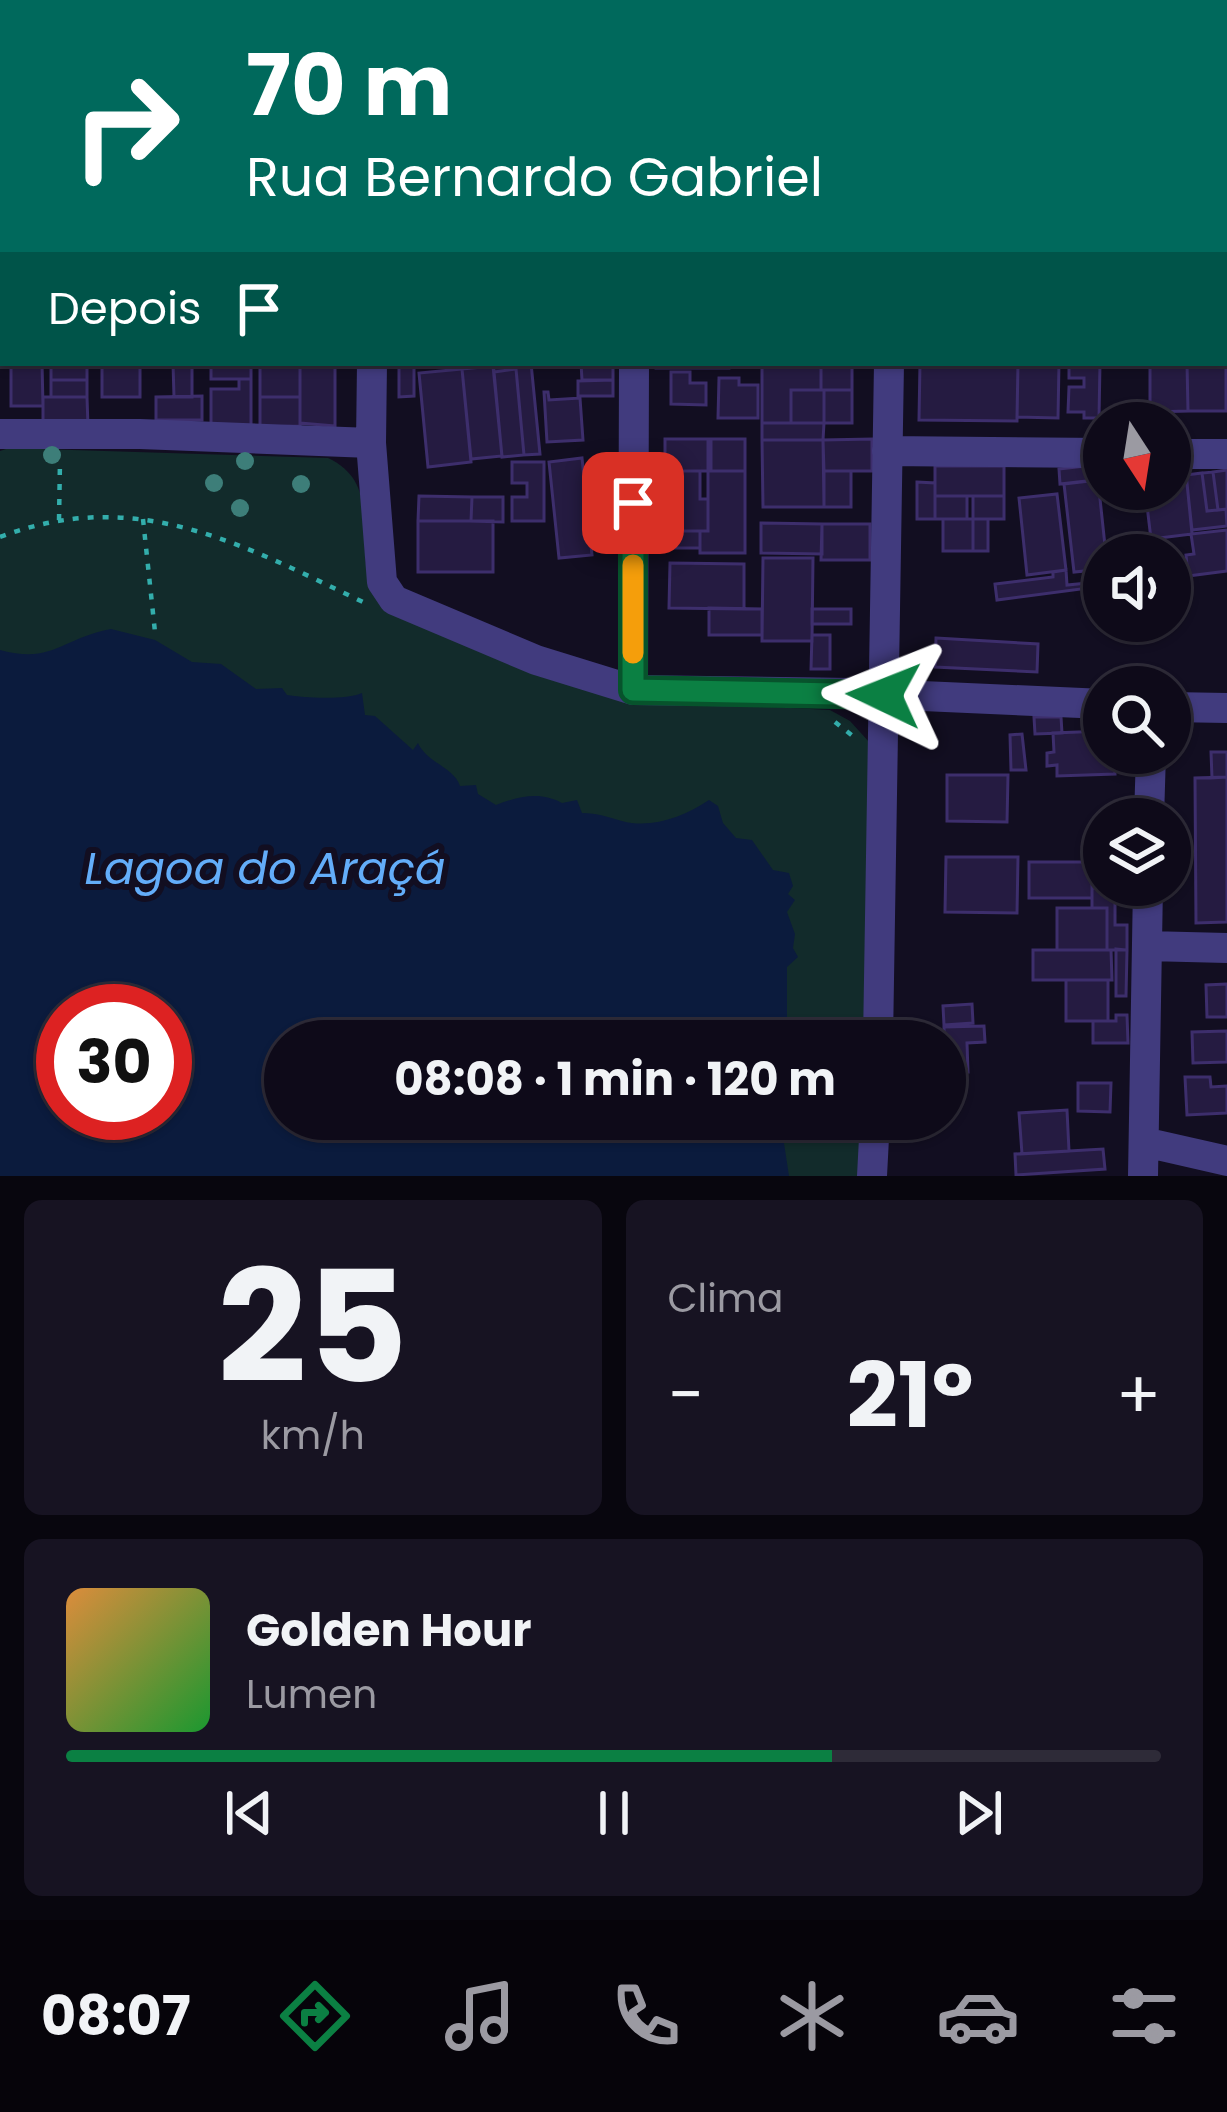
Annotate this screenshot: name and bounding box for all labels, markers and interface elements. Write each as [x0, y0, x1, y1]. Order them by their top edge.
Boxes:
text: 70 m [246, 27, 452, 144]
icon: right [48, 48, 204, 204]
text: Rua Bernardo Gabriel [246, 139, 823, 215]
icon: arrive [226, 276, 292, 342]
text: Depois [48, 277, 202, 340]
north arrow [1083, 402, 1191, 510]
map controls [1083, 402, 1191, 906]
pin [582, 452, 684, 554]
icon: arrive [600, 470, 666, 536]
button: sound [1083, 534, 1191, 642]
position arrow [821, 632, 947, 758]
button: search [1083, 666, 1191, 774]
button: layers [1083, 798, 1191, 906]
water label: Lagoa do Araçá [85, 837, 445, 900]
speed limit sign: 30 [36, 984, 192, 1140]
text: 08:08 · 1 min · 120 m [394, 1048, 836, 1111]
text: 25 [218, 1218, 408, 1437]
text: Clima [668, 1271, 783, 1326]
text: 21° [846, 1332, 973, 1459]
text: − [668, 1349, 704, 1441]
text: + [1116, 1349, 1161, 1441]
text: km/h [261, 1408, 365, 1463]
text: Golden Hour [246, 1599, 532, 1662]
text: Lumen [246, 1667, 377, 1722]
icon: previous [216, 1780, 282, 1846]
icon: pause [581, 1780, 647, 1846]
icon: next [946, 1780, 1012, 1846]
icon: directions [273, 1974, 357, 2058]
icon: music [438, 1974, 522, 2058]
icon: phone [604, 1974, 688, 2058]
icon: climate [770, 1974, 854, 2058]
icon: car [936, 1974, 1020, 2058]
icon: filters [1102, 1974, 1186, 2058]
text: 08:07 [41, 1978, 191, 2054]

